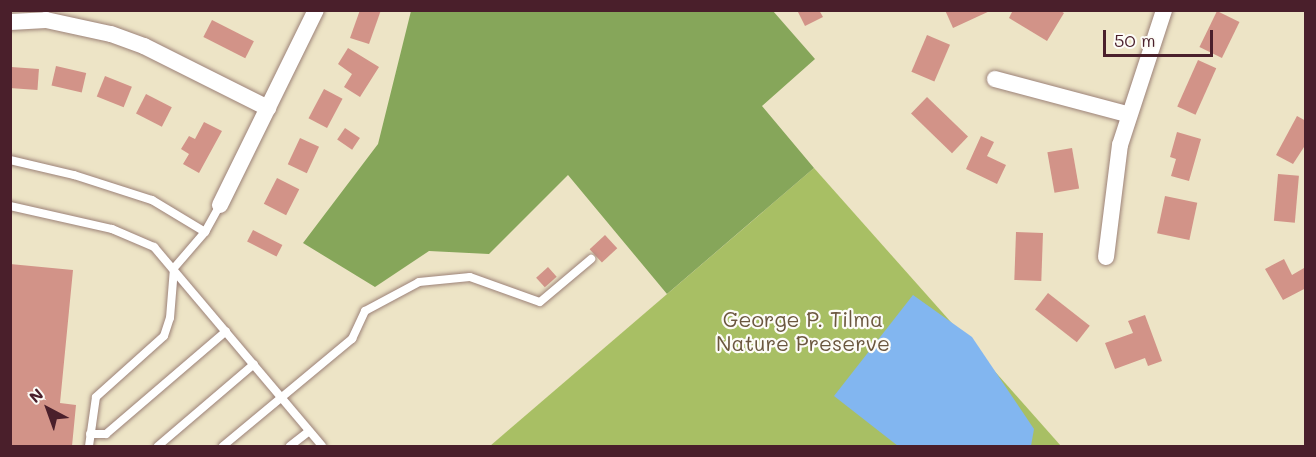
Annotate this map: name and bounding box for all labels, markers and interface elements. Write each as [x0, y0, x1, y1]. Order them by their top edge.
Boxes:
scale bar [1106, 18, 1216, 56]
text: 50 m [1114, 28, 1156, 52]
park label: George P. Tilma Nature Preserve [716, 306, 890, 356]
north arrow [18, 379, 78, 439]
text: N [24, 383, 47, 407]

